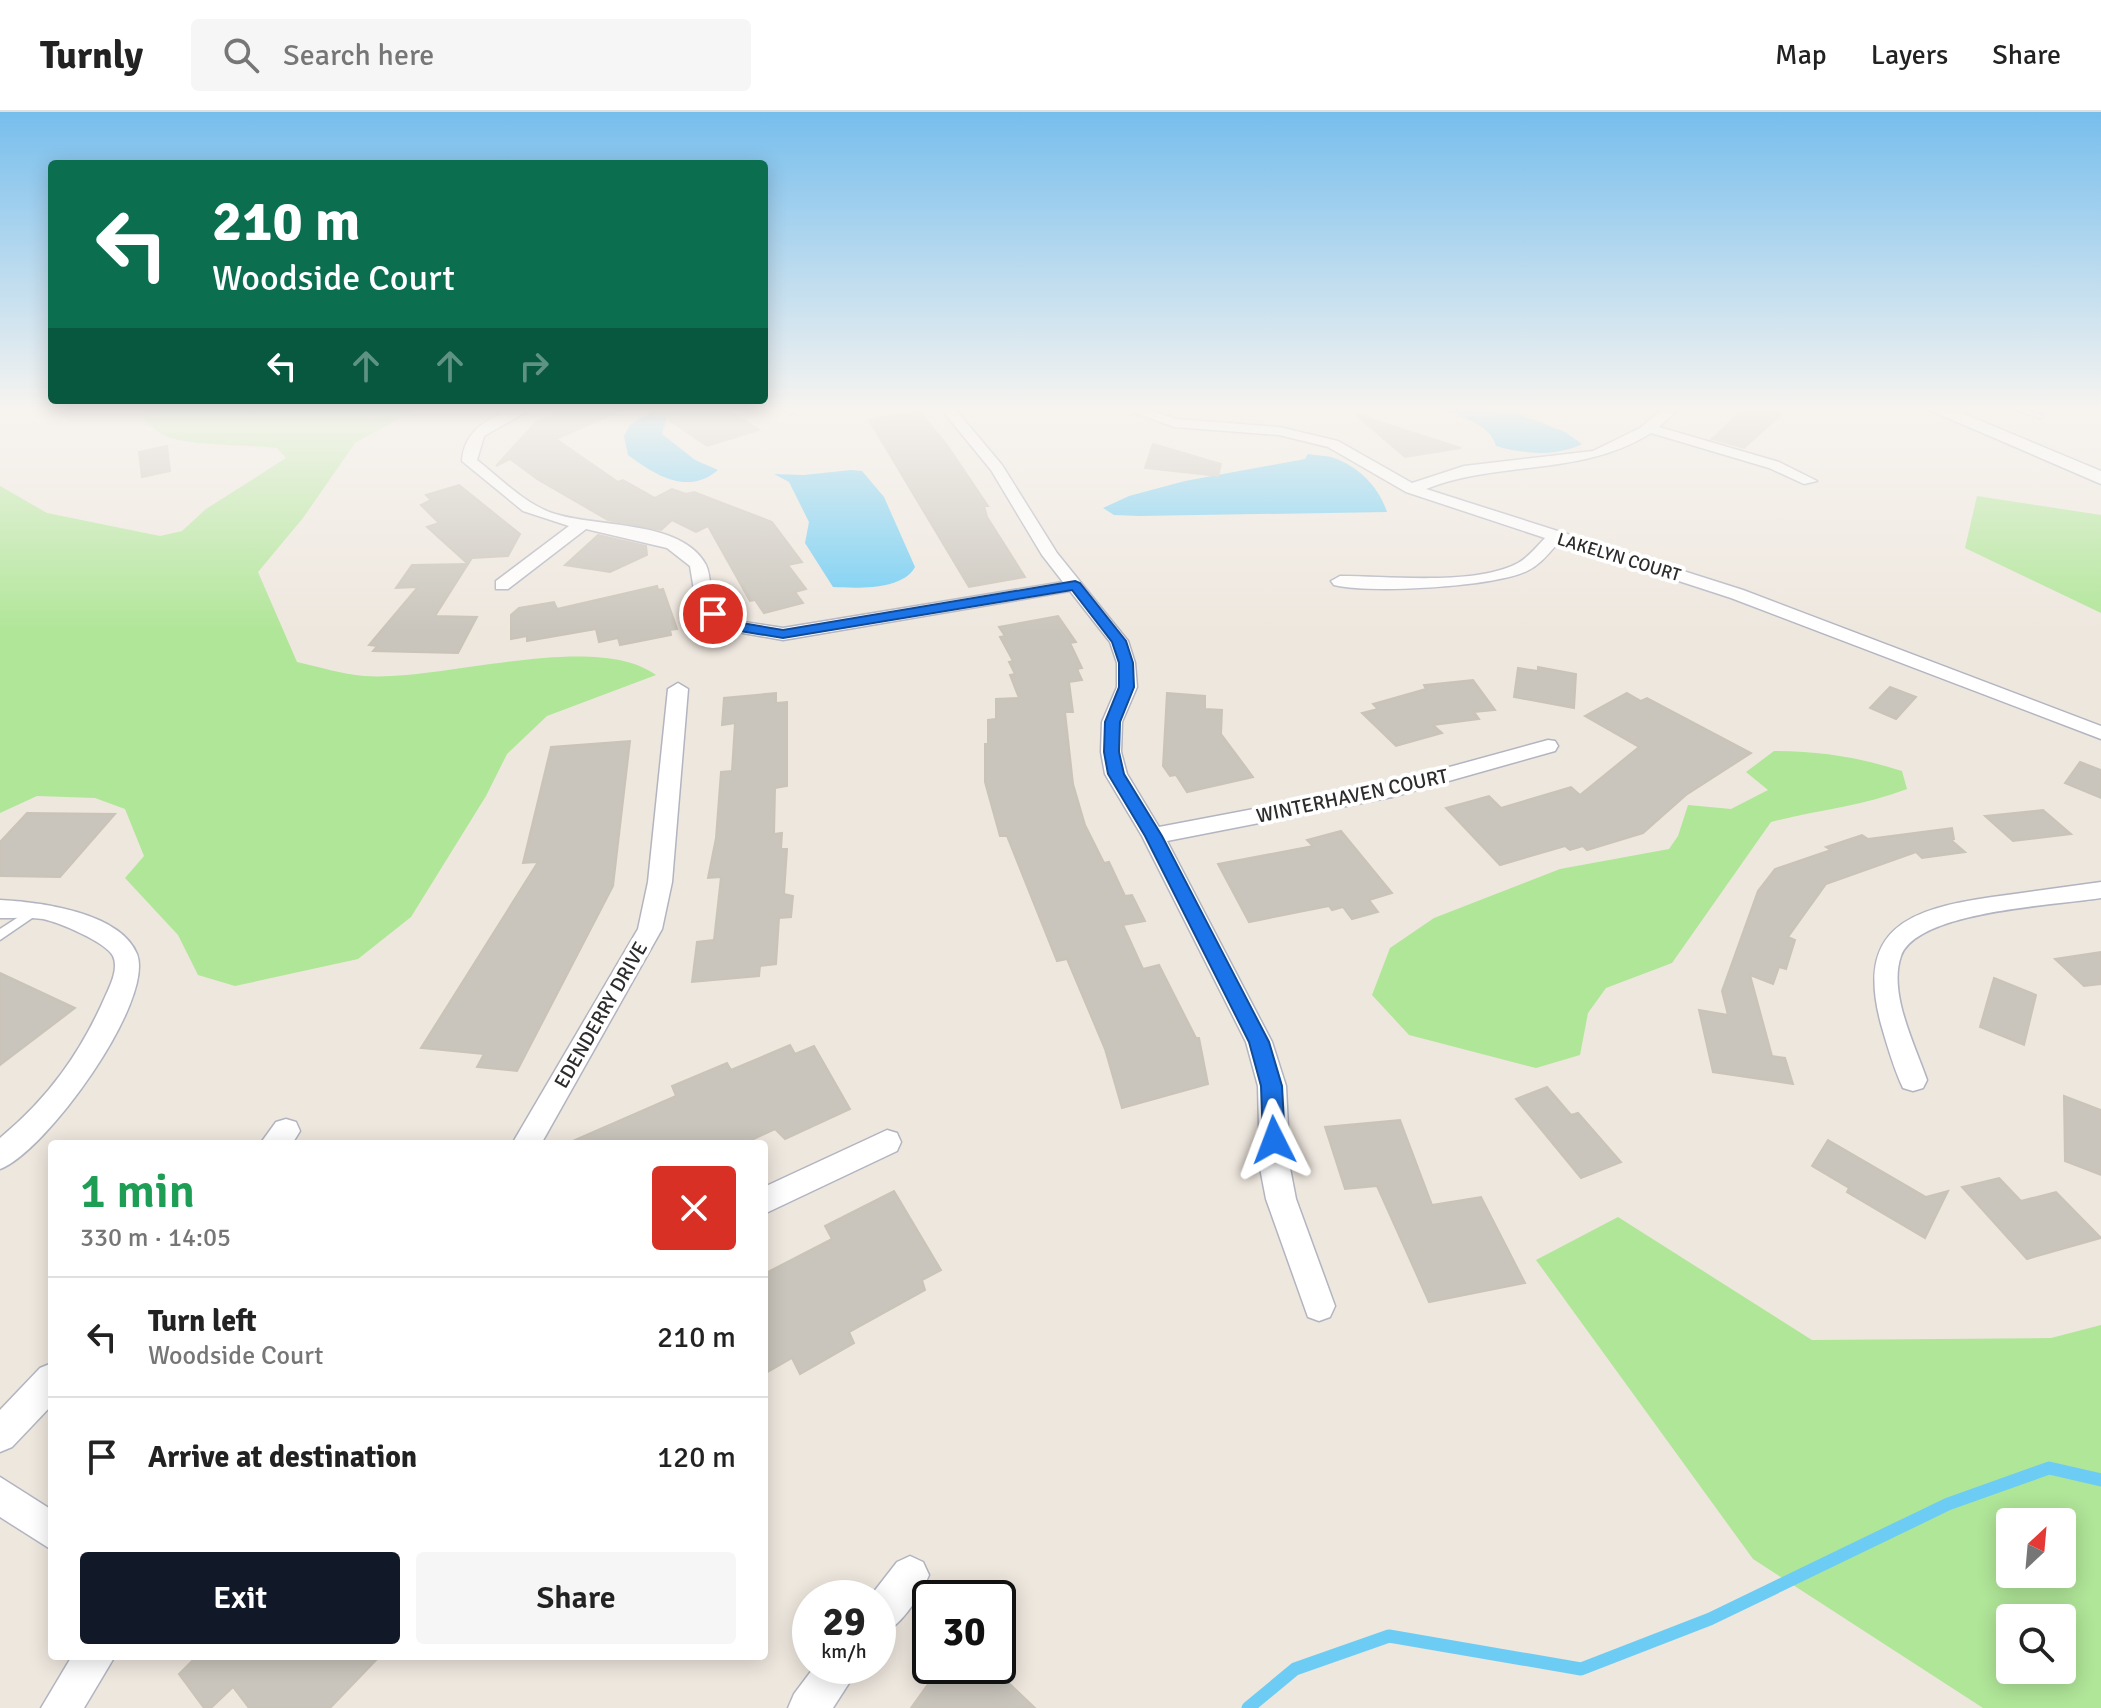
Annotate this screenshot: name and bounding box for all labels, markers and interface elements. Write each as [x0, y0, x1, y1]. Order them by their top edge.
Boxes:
search box [191, 19, 751, 91]
text: Turnly [40, 32, 143, 79]
icon: search [219, 33, 263, 77]
text: Search here [283, 37, 434, 74]
text: Map [1775, 38, 1827, 72]
text: Layers [1871, 38, 1948, 72]
text: Share [1992, 38, 2061, 72]
text: 210 m [212, 187, 360, 256]
icon: left [80, 192, 184, 296]
text: Woodside Court [212, 256, 455, 301]
icon: left [260, 344, 304, 388]
icon: ahead [344, 344, 388, 388]
icon: ahead [428, 344, 472, 388]
icon: right [512, 344, 556, 388]
street label: LAKELYN COURT [1555, 528, 1684, 586]
pin [679, 580, 747, 648]
icon: arrive [691, 592, 735, 636]
street label: WINTERHAVEN COURT [1254, 763, 1450, 829]
street label: EDENDERRY DRIVE [549, 937, 653, 1093]
position arrow [1232, 1098, 1316, 1182]
text: 1 min [80, 1162, 195, 1221]
button: close [652, 1166, 736, 1250]
text: 330 m · 14:05 [80, 1222, 231, 1254]
text: Turn left [148, 1303, 257, 1340]
icon: left [80, 1315, 124, 1359]
text: 210 m [657, 1319, 736, 1356]
text: Woodside Court [148, 1340, 323, 1372]
icon: arrive [80, 1435, 124, 1479]
text: Arrive at destination [148, 1439, 417, 1476]
text: 120 m [657, 1439, 736, 1476]
north arrow [1996, 1508, 2076, 1588]
map controls [1996, 1508, 2076, 1684]
button: Exit [80, 1552, 400, 1644]
button: Share [416, 1552, 736, 1644]
speed limit sign: 30 [912, 1580, 1016, 1684]
text: 29 [822, 1597, 866, 1647]
button: search [1996, 1604, 2076, 1684]
text: km/h [821, 1639, 867, 1664]

